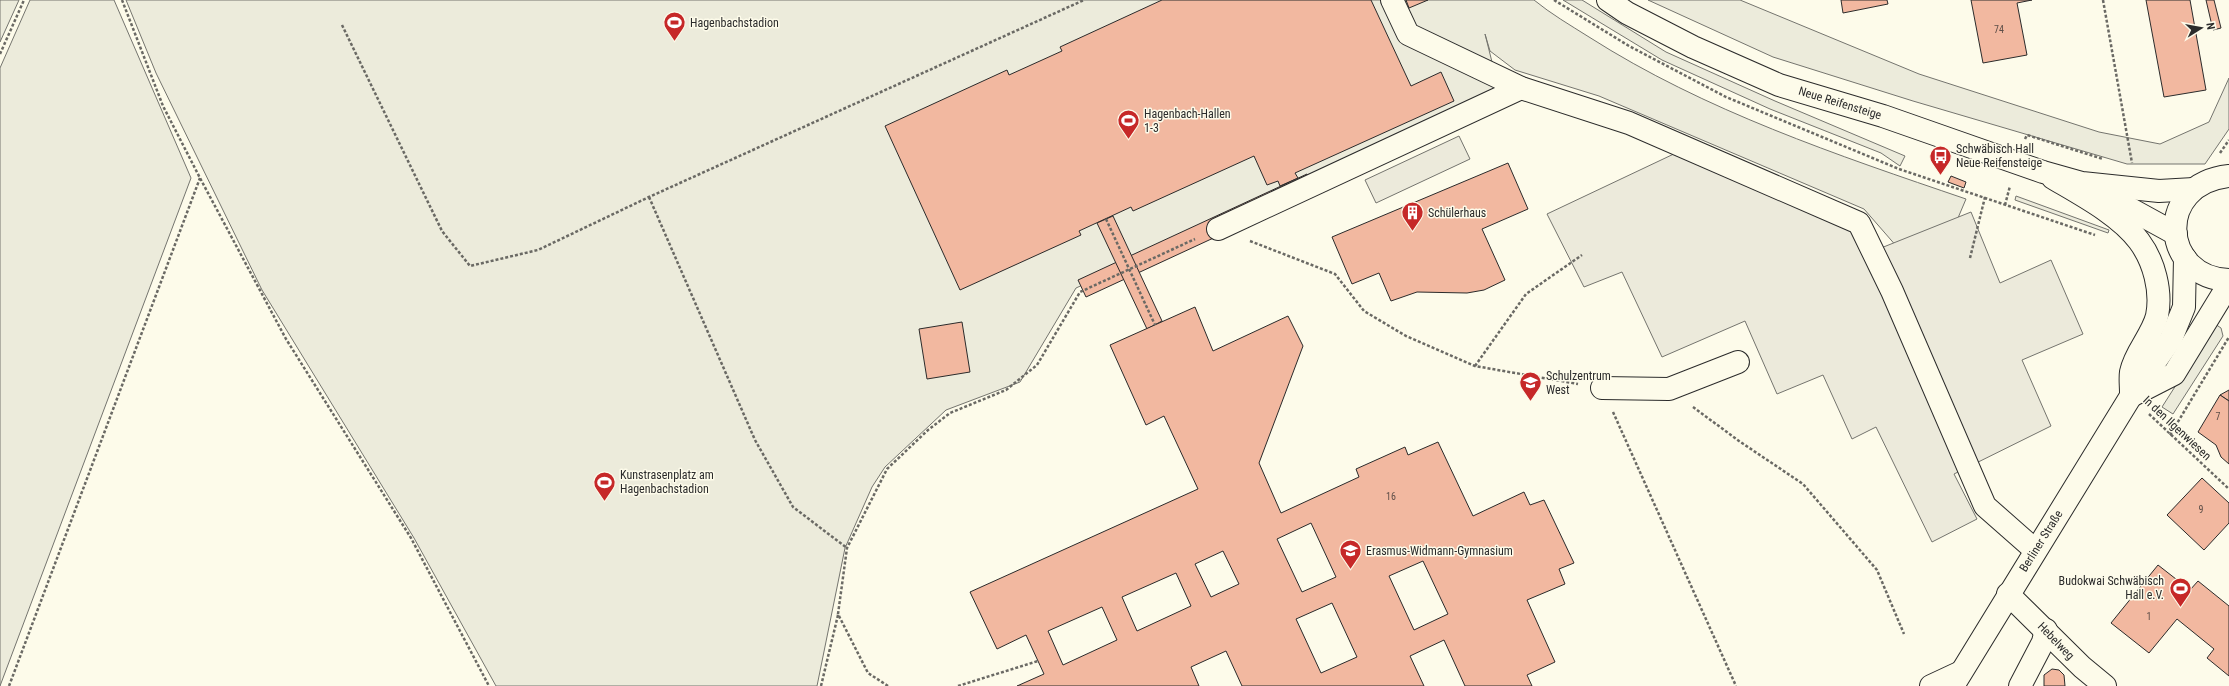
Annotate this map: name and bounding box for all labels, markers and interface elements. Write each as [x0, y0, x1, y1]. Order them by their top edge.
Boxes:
north arrow [2181, 8, 2221, 48]
sports icon: Hagenbachstadion [661, 10, 687, 43]
place label: Hagenbachstadion [690, 16, 779, 30]
text: N [2203, 22, 2217, 31]
house number: 74 [1994, 24, 2004, 35]
street label: Neue Reifensteige [1797, 84, 1884, 122]
place label: Hagenbach-Hallen 1-3 [1144, 107, 1231, 135]
sports icon: Hagenbach-Hallen 1-3 [1116, 108, 1142, 141]
place label: Schwäbisch Hall Neue Reifensteige [1956, 142, 2042, 170]
bus stop icon: Schwäbisch Hall Neue Reifensteige [1928, 143, 1954, 176]
building icon: Schülerhaus [1400, 200, 1426, 233]
place label: Schülerhaus [1428, 206, 1486, 220]
place label: Schulzentrum West [1546, 369, 1611, 397]
school or university icon: Schulzentrum West [1518, 370, 1544, 403]
street label: In den Ilgenwiesen [2140, 393, 2214, 463]
house number: 7 [2216, 411, 2221, 422]
place label: Kunstrasenplatz am Hagenbachstadion [620, 468, 714, 496]
sports icon: Kunstrasenplatz am Hagenbachstadion [592, 469, 618, 502]
house number: 16 [1386, 491, 1396, 502]
house number: 9 [2199, 504, 2204, 515]
street label: Berliner Straße [2017, 507, 2066, 574]
school or university icon: Erasmus-Widmann-Gymnasium [1337, 538, 1363, 571]
place label: Erasmus-Widmann-Gymnasium [1366, 544, 1513, 558]
place label: Budokwai Schwäbisch Hall e.V. [2059, 574, 2164, 602]
sports icon: Budokwai Schwäbisch Hall e.V. [2167, 575, 2193, 608]
house number: 1 [2147, 611, 2151, 622]
street label: Hebelweg [2035, 619, 2077, 663]

